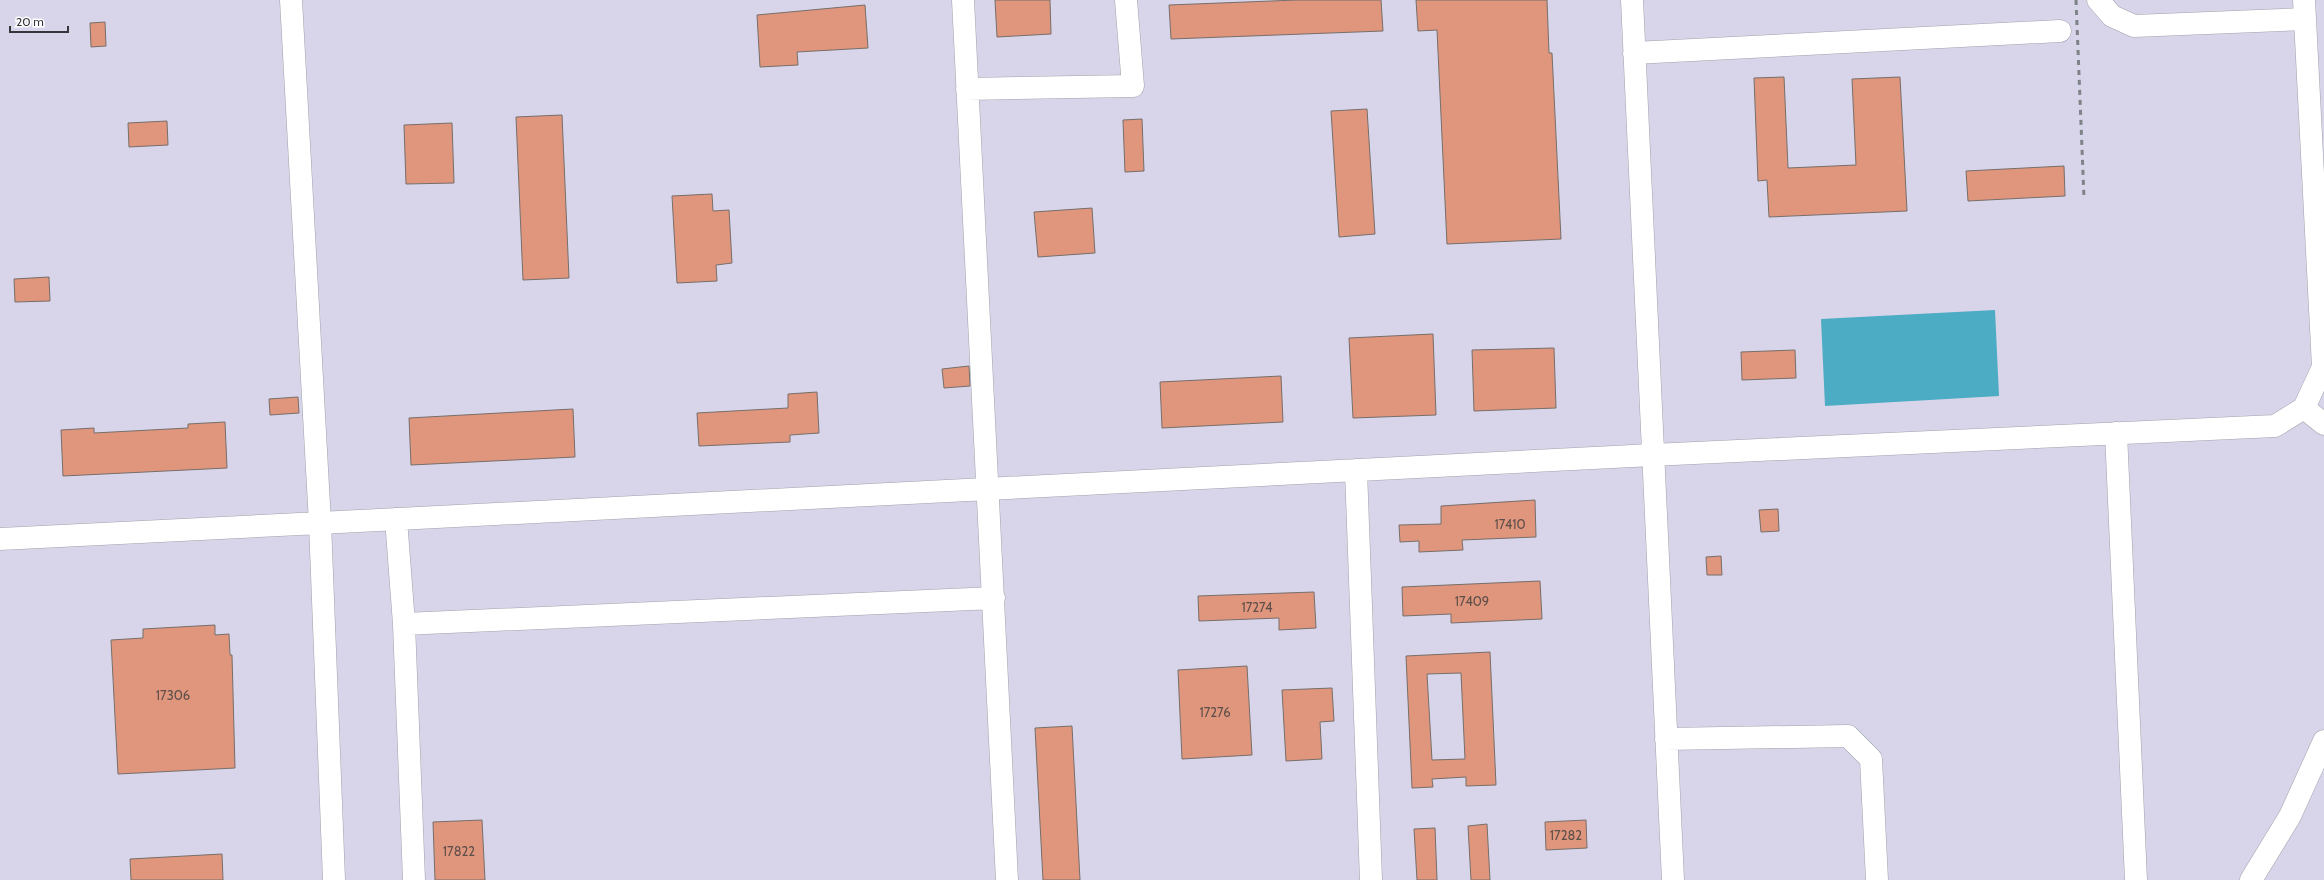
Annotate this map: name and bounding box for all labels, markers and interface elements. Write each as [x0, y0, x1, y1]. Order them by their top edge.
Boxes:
scale bar [10, 8, 68, 34]
text: 20 m [16, 14, 44, 29]
house number: 17410 [1494, 516, 1526, 532]
house number: 17409 [1455, 593, 1489, 609]
house number: 17274 [1241, 599, 1273, 615]
house number: 17306 [156, 687, 190, 703]
house number: 17276 [1199, 704, 1231, 720]
house number: 17282 [1550, 827, 1582, 843]
house number: 17822 [443, 843, 475, 859]

